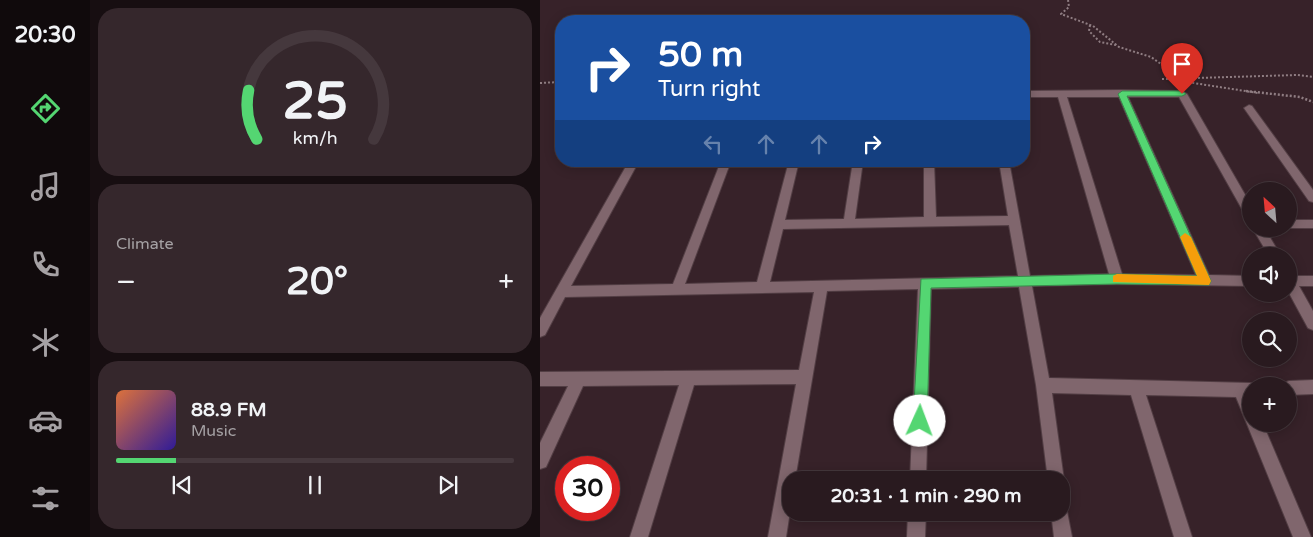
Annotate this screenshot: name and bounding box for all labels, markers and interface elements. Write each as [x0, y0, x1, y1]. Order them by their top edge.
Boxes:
text: 20:30 [15, 22, 75, 48]
text: 50 m [658, 34, 743, 76]
icon: right [575, 35, 640, 100]
pin [1161, 43, 1203, 94]
icon: arrive [1168, 50, 1196, 78]
text: 25 [282, 70, 348, 133]
text: Turn right [658, 76, 760, 102]
icon: directions [28, 91, 63, 126]
text: km/h [293, 128, 337, 149]
icon: left [699, 130, 727, 158]
icon: ahead [752, 130, 780, 158]
icon: ahead [805, 130, 833, 158]
icon: right [858, 130, 886, 158]
icon: music [28, 169, 63, 204]
north arrow [1242, 182, 1298, 238]
map controls [1242, 182, 1297, 432]
text: Climate [116, 234, 174, 254]
icon: phone [28, 247, 63, 282]
button: sound [1242, 247, 1297, 302]
text: 20° [286, 259, 348, 305]
text: − [116, 265, 136, 299]
text: + [498, 265, 514, 299]
button: search [1242, 312, 1297, 367]
icon: climate [28, 325, 63, 360]
button: + [1242, 377, 1297, 432]
position arrow [893, 394, 945, 446]
text: 88.9 FM [191, 399, 267, 421]
icon: car [28, 403, 63, 438]
text: Music [191, 421, 236, 441]
speed limit sign: 30 [555, 456, 620, 521]
icon: previous [168, 471, 196, 499]
icon: pause [301, 471, 329, 499]
icon: next [434, 471, 462, 499]
icon: filters [28, 481, 63, 516]
text: 20:31 · 1 min · 290 m [830, 485, 1022, 507]

